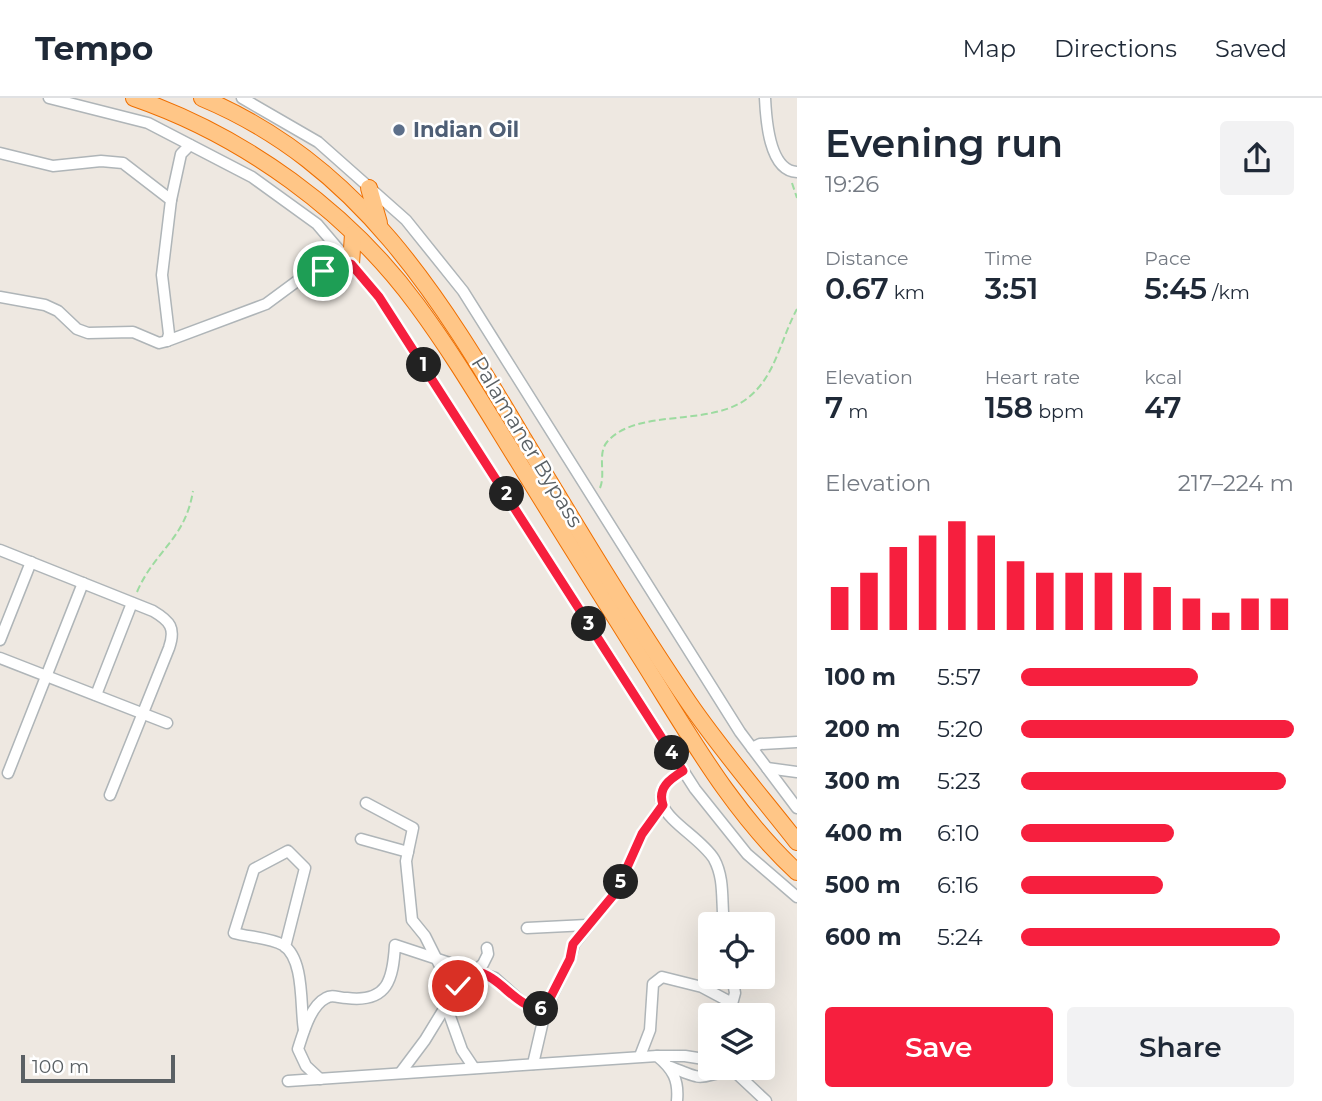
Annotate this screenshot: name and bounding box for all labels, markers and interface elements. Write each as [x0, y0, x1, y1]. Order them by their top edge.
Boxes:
text: Tempo [35, 28, 153, 68]
text: Map [963, 34, 1016, 63]
text: Directions [1054, 34, 1177, 63]
text: Saved [1215, 34, 1287, 63]
place label: Indian Oil [413, 117, 519, 142]
text: Evening run [825, 120, 1063, 167]
button: share [1220, 121, 1294, 195]
marker: Indian Oil [391, 122, 407, 138]
text: 19:26 [825, 170, 879, 198]
pin [293, 241, 353, 301]
text: Distance [825, 247, 908, 270]
text: Time [985, 247, 1032, 270]
text: Pace [1144, 247, 1191, 270]
icon: arrive [304, 252, 342, 290]
text: 0.67 [825, 270, 889, 307]
text: 3:51 [985, 270, 1038, 307]
text: 5:45 [1144, 270, 1207, 307]
text: km [889, 281, 925, 304]
text: /km [1207, 281, 1250, 304]
pin: 1 [406, 348, 442, 382]
street label: Palamaner Bypass [467, 352, 588, 532]
text: 1 [420, 353, 427, 376]
text: Elevation [825, 366, 913, 389]
text: Heart rate [985, 366, 1080, 389]
text: kcal [1144, 366, 1182, 389]
text: 7 [825, 389, 843, 426]
text: 158 [985, 389, 1033, 426]
text: 47 [1144, 389, 1182, 426]
text: m [843, 400, 868, 423]
text: bpm [1033, 400, 1084, 423]
text: Elevation [825, 469, 931, 497]
text: 217–224 m [1178, 469, 1294, 497]
pin: 2 [490, 476, 524, 512]
text: 2 [501, 482, 512, 505]
pin: 3 [572, 606, 606, 642]
text: 3 [583, 612, 594, 635]
text: 100 m [825, 663, 896, 691]
text: 5:57 [937, 663, 981, 691]
text: 200 m [825, 715, 900, 743]
text: 5:20 [937, 715, 983, 743]
pin: 4 [654, 736, 690, 770]
text: 4 [665, 741, 678, 764]
text: 300 m [825, 767, 901, 795]
text: 5:23 [937, 767, 981, 795]
text: 400 m [825, 819, 903, 847]
text: 6:10 [937, 819, 979, 847]
pin: 5 [604, 864, 638, 900]
text: 5 [615, 870, 626, 893]
text: 500 m [825, 871, 901, 899]
text: 6:16 [937, 871, 978, 899]
map controls [698, 912, 775, 1080]
button: locate [698, 912, 775, 989]
text: 600 m [825, 923, 902, 951]
text: 5:24 [937, 923, 983, 951]
pin [428, 956, 488, 1016]
icon: check [439, 967, 477, 1005]
pin: 6 [524, 992, 558, 1026]
text: 6 [534, 997, 547, 1020]
button: layers [698, 1003, 775, 1080]
button: Save [825, 1007, 1053, 1087]
button: Share [1067, 1007, 1294, 1087]
scale bar [21, 1052, 175, 1084]
text: 100 m [32, 1055, 89, 1078]

